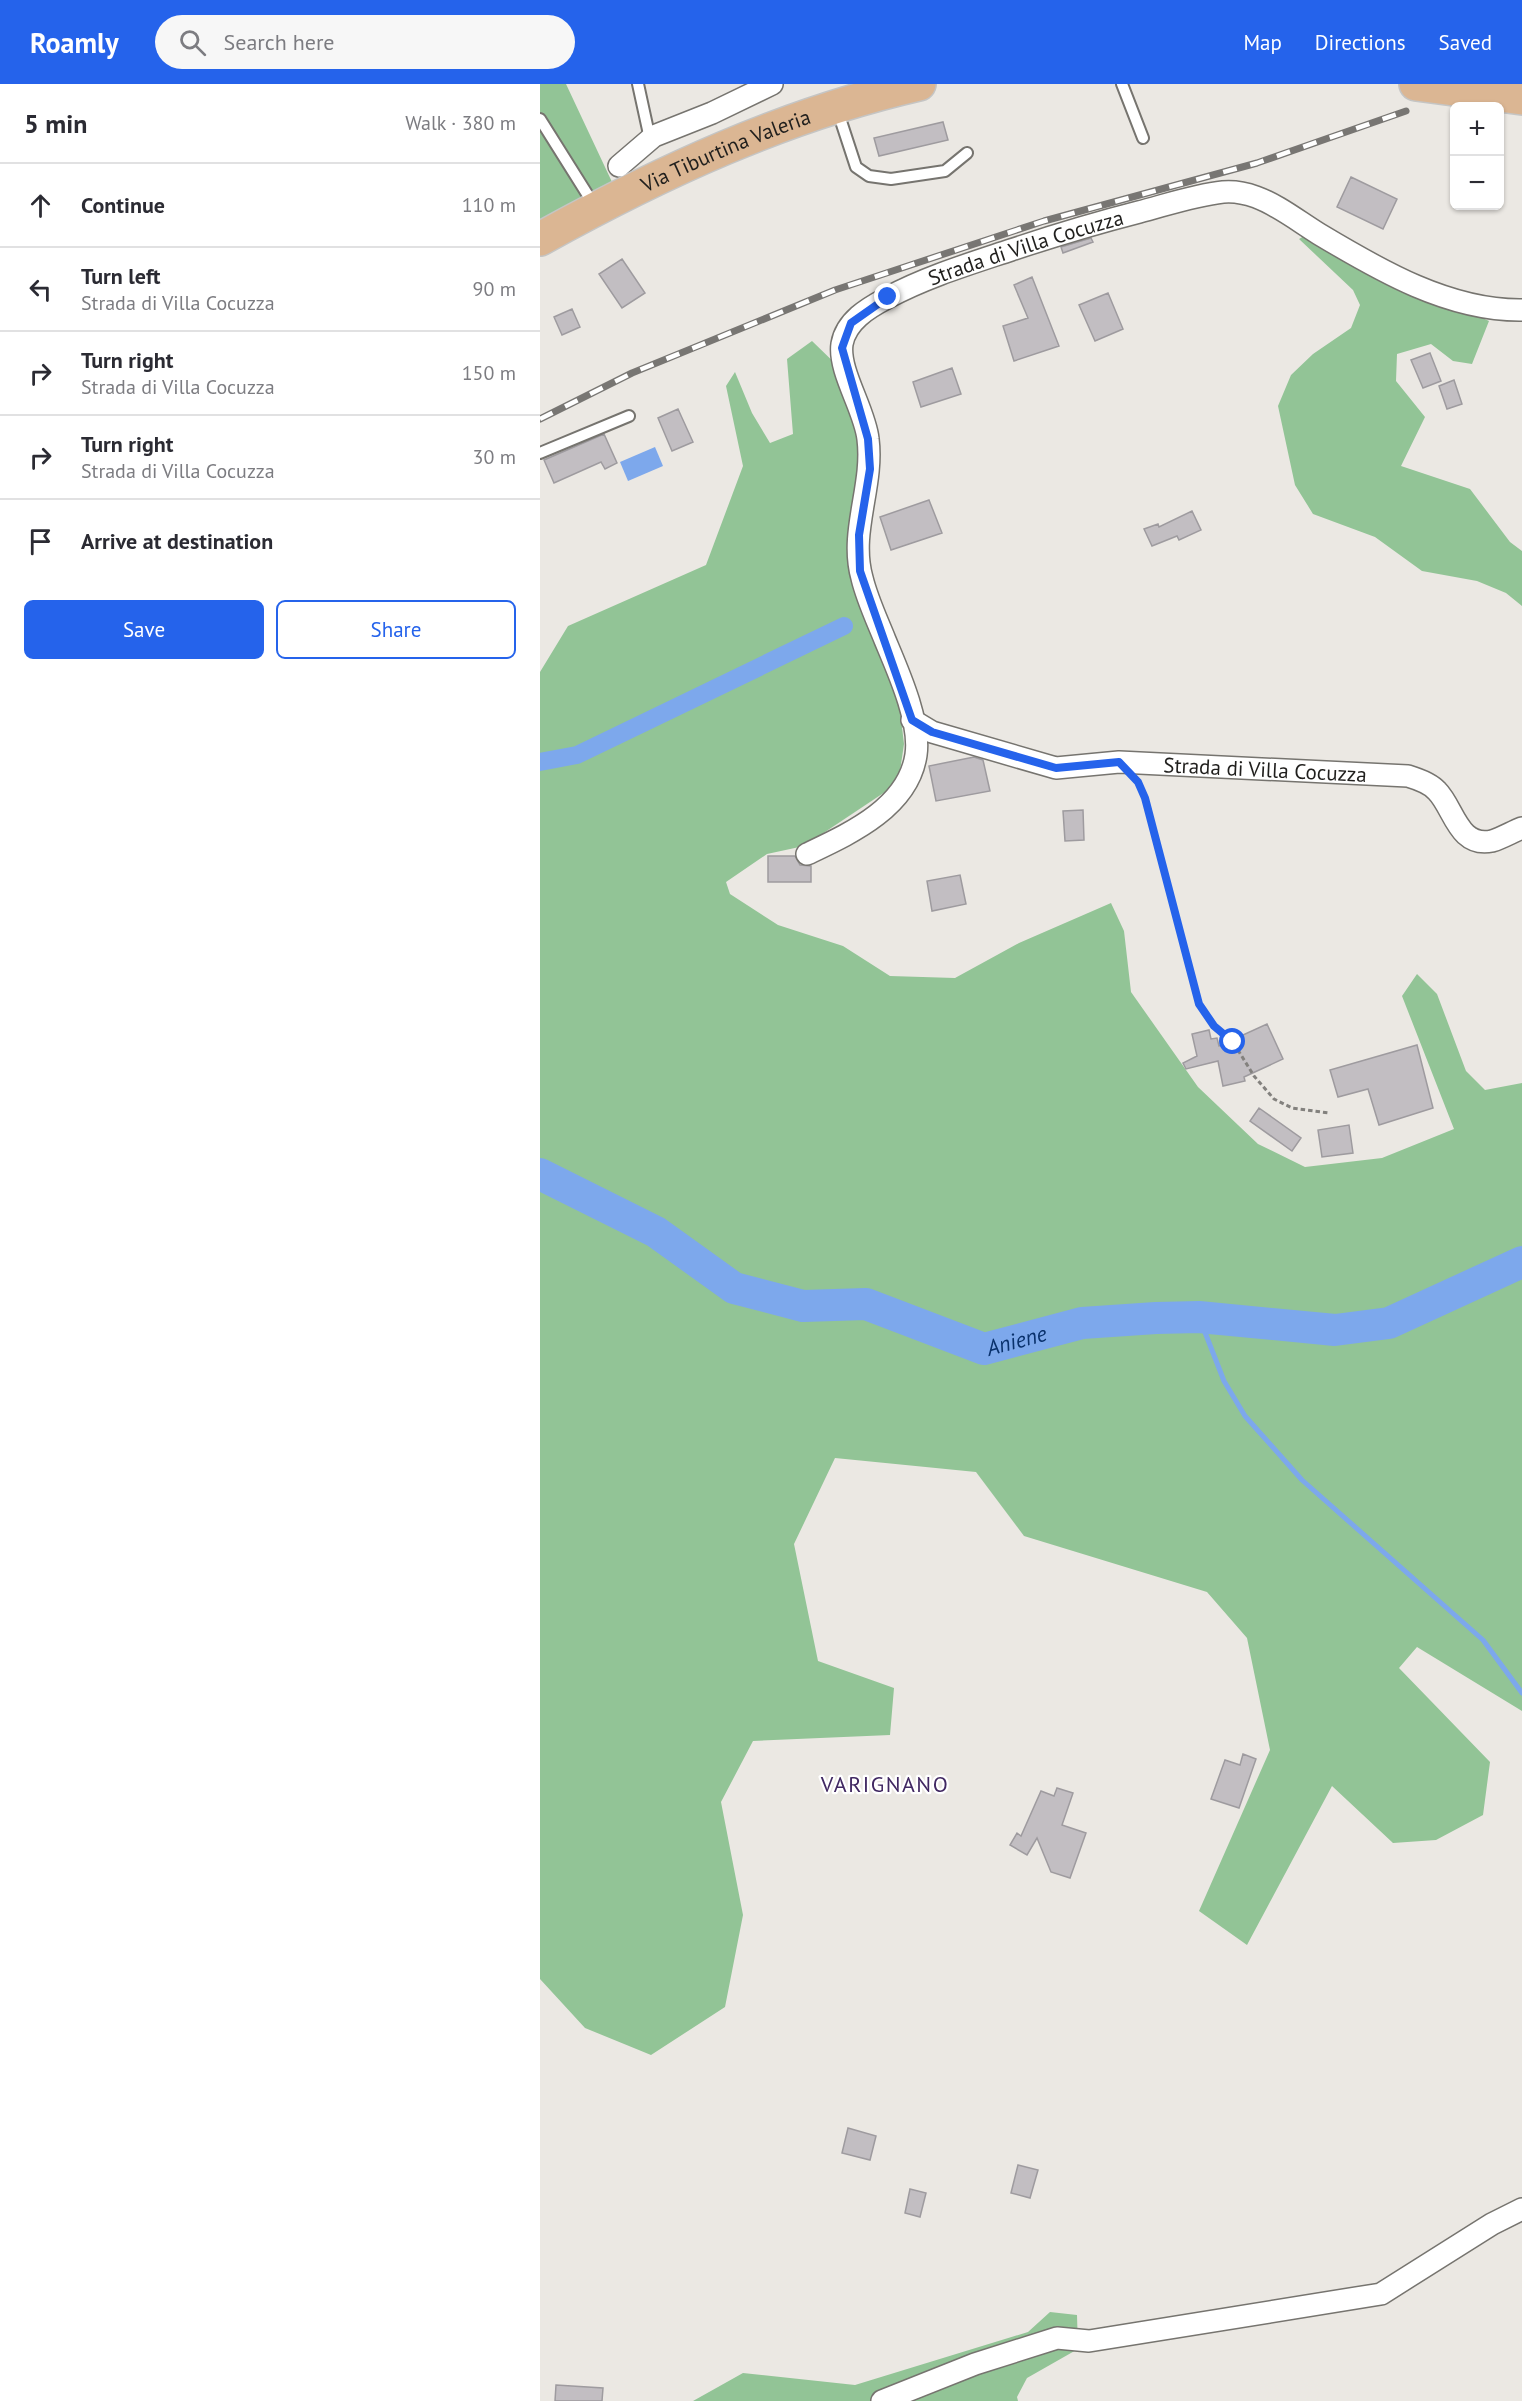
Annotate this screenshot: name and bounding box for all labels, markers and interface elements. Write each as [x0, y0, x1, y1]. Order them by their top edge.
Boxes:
search box [155, 15, 575, 69]
text: Roamly [30, 24, 119, 61]
icon: search [176, 26, 209, 59]
text: Search here [224, 28, 335, 56]
text: Map [1243, 29, 1282, 56]
text: Directions [1315, 29, 1406, 56]
text: Saved [1439, 29, 1492, 56]
map controls [1450, 102, 1504, 210]
button: + [1450, 102, 1504, 156]
street label: Via Tiburtina Valeria [635, 103, 814, 198]
text: 5 min [24, 107, 87, 140]
text: Walk · 380 m [405, 110, 516, 136]
button: − [1450, 156, 1504, 210]
icon: ahead [24, 189, 57, 222]
text: Continue [81, 191, 165, 219]
text: 110 m [462, 192, 516, 218]
street label: Strada di Villa Cocuzza [924, 203, 1126, 291]
text: Turn left [81, 262, 161, 290]
icon: left [24, 273, 57, 306]
text: 90 m [473, 276, 516, 302]
route end [874, 283, 900, 309]
text: Strada di Villa Cocuzza [81, 290, 275, 316]
text: Turn right [81, 346, 173, 374]
icon: right [24, 357, 57, 390]
text: 150 m [462, 360, 516, 386]
text: Strada di Villa Cocuzza [81, 374, 275, 400]
text: Turn right [81, 430, 173, 458]
icon: right [24, 441, 57, 474]
text: 30 m [473, 444, 516, 470]
text: Strada di Villa Cocuzza [81, 458, 275, 484]
icon: arrive [24, 525, 57, 558]
text: Arrive at destination [81, 527, 273, 555]
button: Save [24, 600, 264, 659]
button: Share [276, 600, 516, 659]
street label: Strada di Villa Cocuzza [1163, 751, 1367, 787]
route start [1219, 1028, 1245, 1054]
water label: Aniene [982, 1319, 1051, 1362]
district label: VARIGNANO [820, 1770, 949, 1798]

